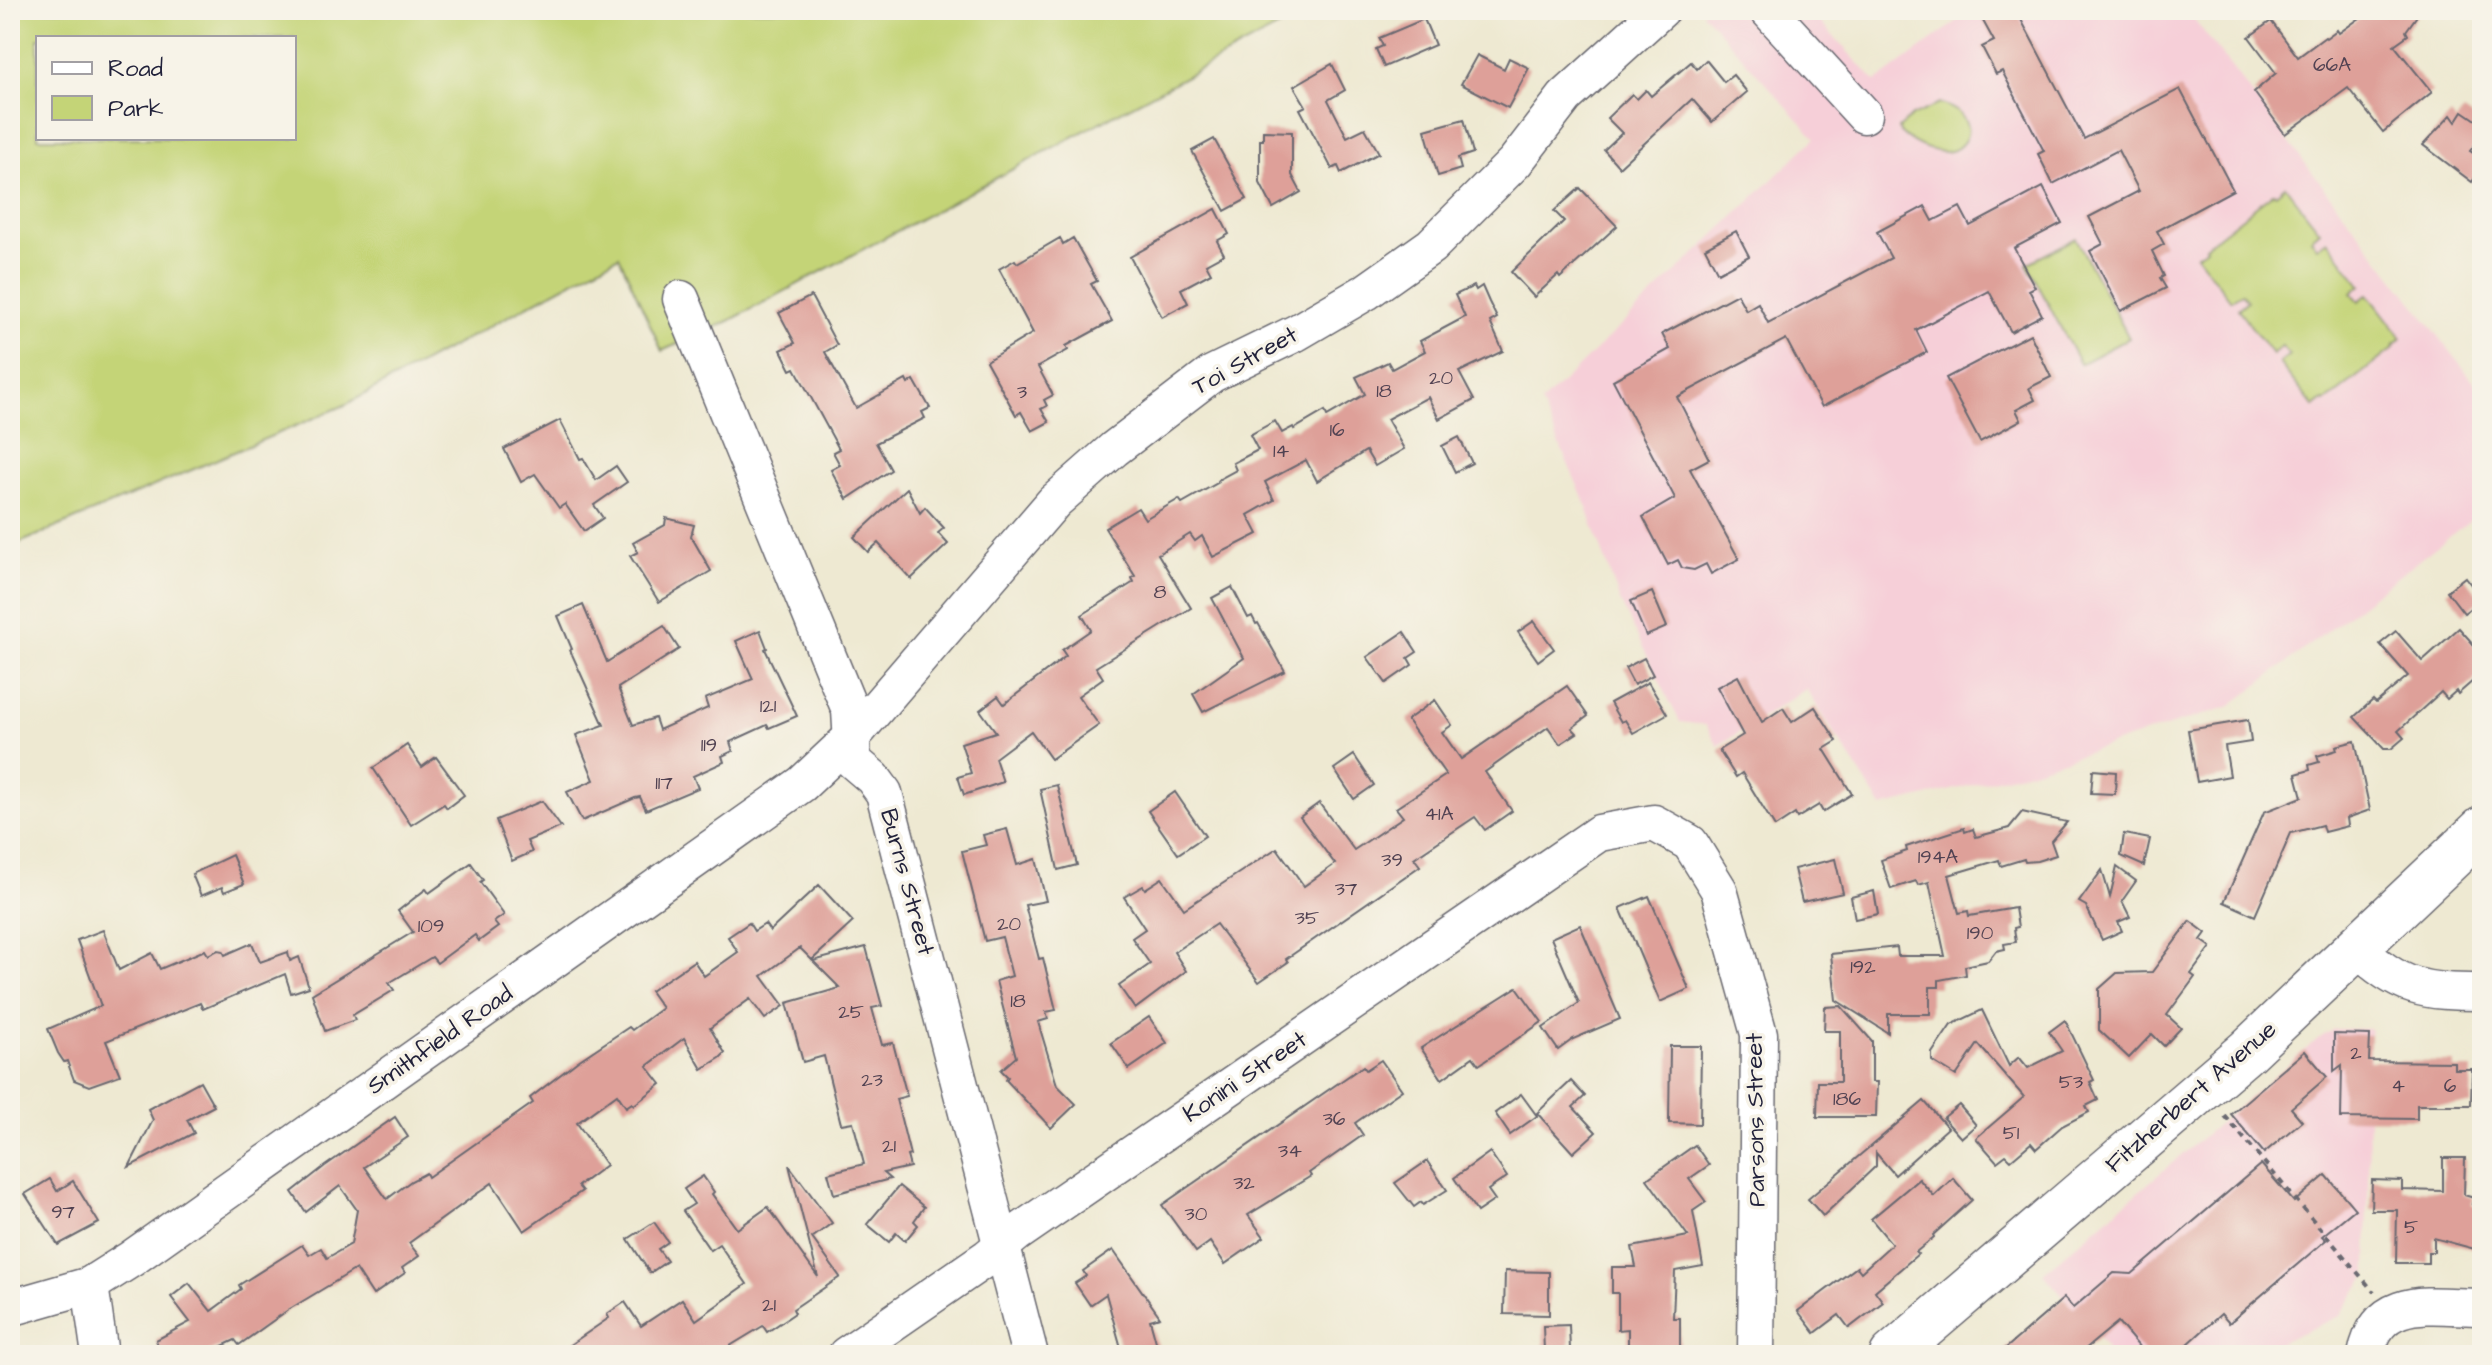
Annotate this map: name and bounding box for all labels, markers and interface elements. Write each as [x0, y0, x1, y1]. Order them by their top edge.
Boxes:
legend [36, 36, 296, 140]
house number: 66A [2313, 51, 2351, 79]
text: Road [108, 52, 163, 86]
text: Park [108, 92, 164, 126]
street label: Toi Street [1186, 318, 1304, 404]
house number: 20 [1429, 364, 1453, 392]
house number: 18 [1376, 377, 1392, 405]
house number: 3 [1017, 378, 1027, 406]
house number: 16 [1329, 416, 1345, 444]
house number: 14 [1273, 437, 1289, 465]
house number: 8 [1154, 578, 1167, 606]
house number: 121 [760, 692, 777, 720]
house number: 119 [701, 731, 717, 759]
house number: 117 [655, 769, 673, 797]
house number: 41A [1425, 800, 1454, 828]
street label: Burns Street [871, 805, 943, 959]
house number: 194A [1918, 843, 1958, 871]
house number: 39 [1381, 846, 1403, 874]
house number: 37 [1335, 875, 1357, 903]
house number: 35 [1295, 904, 1319, 932]
house number: 20 [997, 910, 1021, 938]
house number: 109 [418, 912, 444, 940]
house number: 190 [1967, 919, 1994, 947]
house number: 192 [1850, 953, 1876, 981]
street label: Smithfield Road [360, 977, 520, 1103]
house number: 18 [1010, 987, 1026, 1015]
house number: 25 [838, 998, 864, 1026]
street label: Fitzherbert Avenue [2098, 1013, 2284, 1181]
street label: Konini Street [1176, 1023, 1314, 1131]
street label: Parsons Street [1737, 1032, 1775, 1207]
house number: 2 [2350, 1039, 2362, 1067]
house number: 23 [861, 1066, 883, 1094]
house number: 53 [2059, 1068, 2083, 1096]
house number: 4 [2391, 1072, 2405, 1100]
house number: 6 [2444, 1072, 2457, 1100]
house number: 186 [1833, 1085, 1861, 1113]
house number: 36 [1323, 1105, 1346, 1133]
house number: 51 [2003, 1119, 2020, 1147]
house number: 21 [882, 1132, 896, 1160]
house number: 34 [1278, 1137, 1302, 1165]
house number: 32 [1233, 1169, 1255, 1197]
house number: 97 [51, 1198, 75, 1226]
house number: 30 [1185, 1200, 1208, 1228]
house number: 5 [2404, 1213, 2418, 1241]
house number: 21 [762, 1291, 776, 1319]

